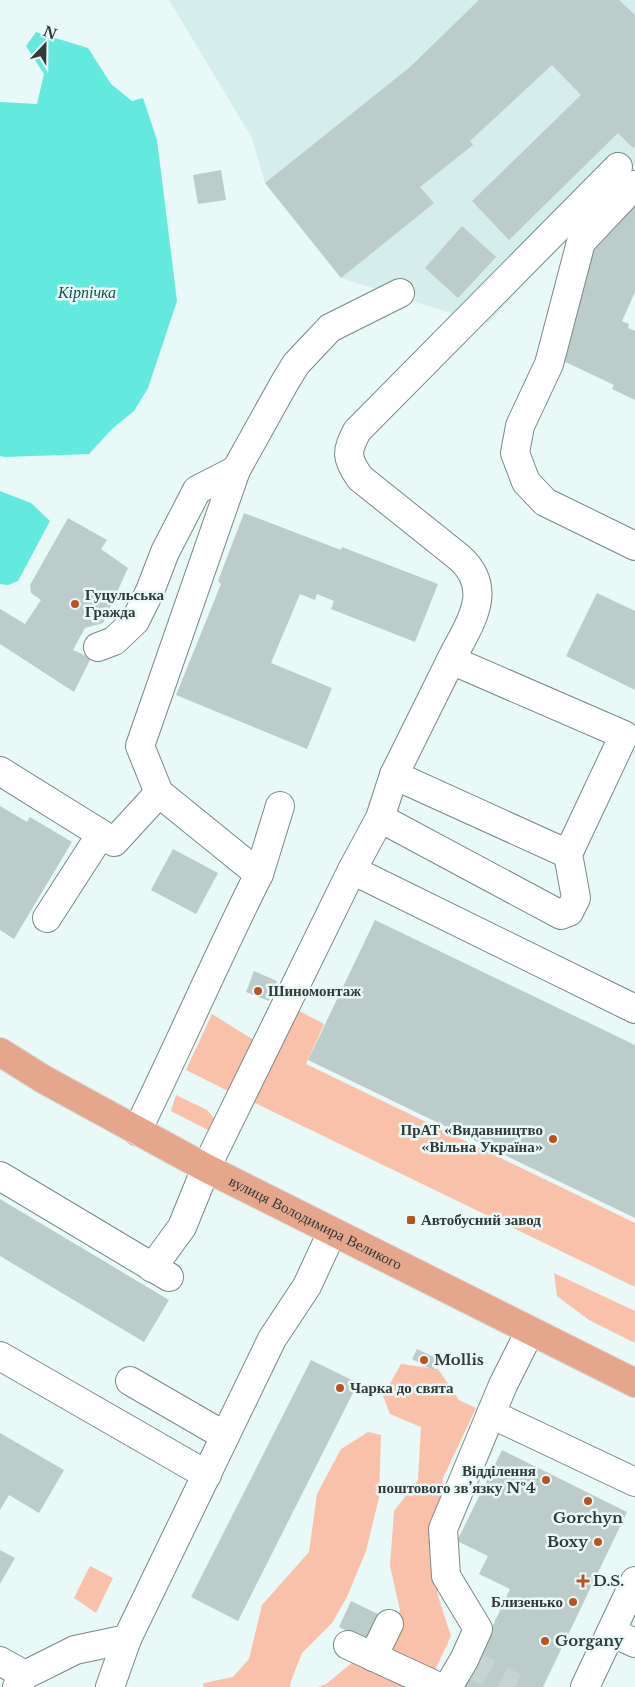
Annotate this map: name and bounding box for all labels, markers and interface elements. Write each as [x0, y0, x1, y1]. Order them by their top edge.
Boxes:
north arrow [20, 20, 70, 70]
text: N [40, 22, 59, 44]
water label: Кірпічка [57, 282, 116, 302]
place label: Гуцульська Гражда [85, 585, 165, 621]
marker: Гуцульська Гражда [69, 598, 81, 610]
place label: Шиномонтаж [268, 981, 361, 1000]
marker: Шиномонтаж [252, 985, 264, 997]
place label: ПрАТ «Видавництво «Вільна Україна» [401, 1120, 543, 1156]
marker: ПрАТ «Видавництво «Вільна Україна» [547, 1133, 559, 1145]
street label: вулиця Володимира Великого [226, 1171, 406, 1274]
place label: Автобусний завод [421, 1210, 541, 1229]
marker: Автобусний завод [405, 1214, 417, 1226]
place label: Mollis [434, 1350, 484, 1369]
marker: Mollis [418, 1354, 430, 1366]
place label: Чарка до свята [350, 1378, 454, 1397]
marker: Чарка до свята [334, 1382, 346, 1394]
place label: Відділення поштового зв’язку №4 [378, 1461, 536, 1497]
marker: Відділення поштового зв’язку №4 [540, 1474, 552, 1486]
marker: Gorchyn [582, 1495, 594, 1507]
place label: Gorchyn [553, 1508, 623, 1527]
place label: Boxy [547, 1532, 588, 1551]
marker: Boxy [592, 1536, 604, 1548]
place label: D.S. [593, 1571, 624, 1590]
marker: D.S. [577, 1575, 589, 1587]
place label: Близенько [491, 1592, 563, 1611]
marker: Близенько [567, 1596, 579, 1608]
place label: Gorgany [555, 1631, 624, 1650]
marker: Gorgany [539, 1635, 551, 1647]

